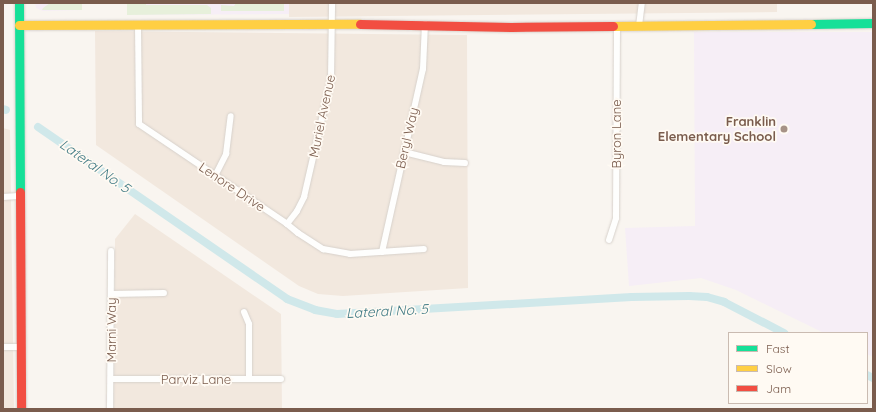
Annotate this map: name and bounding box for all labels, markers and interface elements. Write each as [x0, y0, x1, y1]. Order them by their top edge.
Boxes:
street label: Muriel Avenue [306, 73, 338, 159]
street label: Byron Lane [608, 99, 624, 169]
street label: Beryl Way [392, 106, 422, 170]
place label: Franklin Elementary School [658, 114, 776, 145]
marker: Franklin Elementary School [779, 124, 789, 134]
water label: Lateral No. 5 [57, 136, 133, 196]
street label: Lenore Drive [196, 159, 268, 215]
street label: Marni Way [103, 297, 119, 363]
water label: Lateral No. 5 [346, 300, 428, 322]
legend [728, 332, 868, 404]
text: Fast [766, 341, 790, 356]
text: Slow [766, 361, 792, 376]
street label: Parviz Lane [161, 371, 231, 387]
text: Jam [766, 381, 791, 396]

